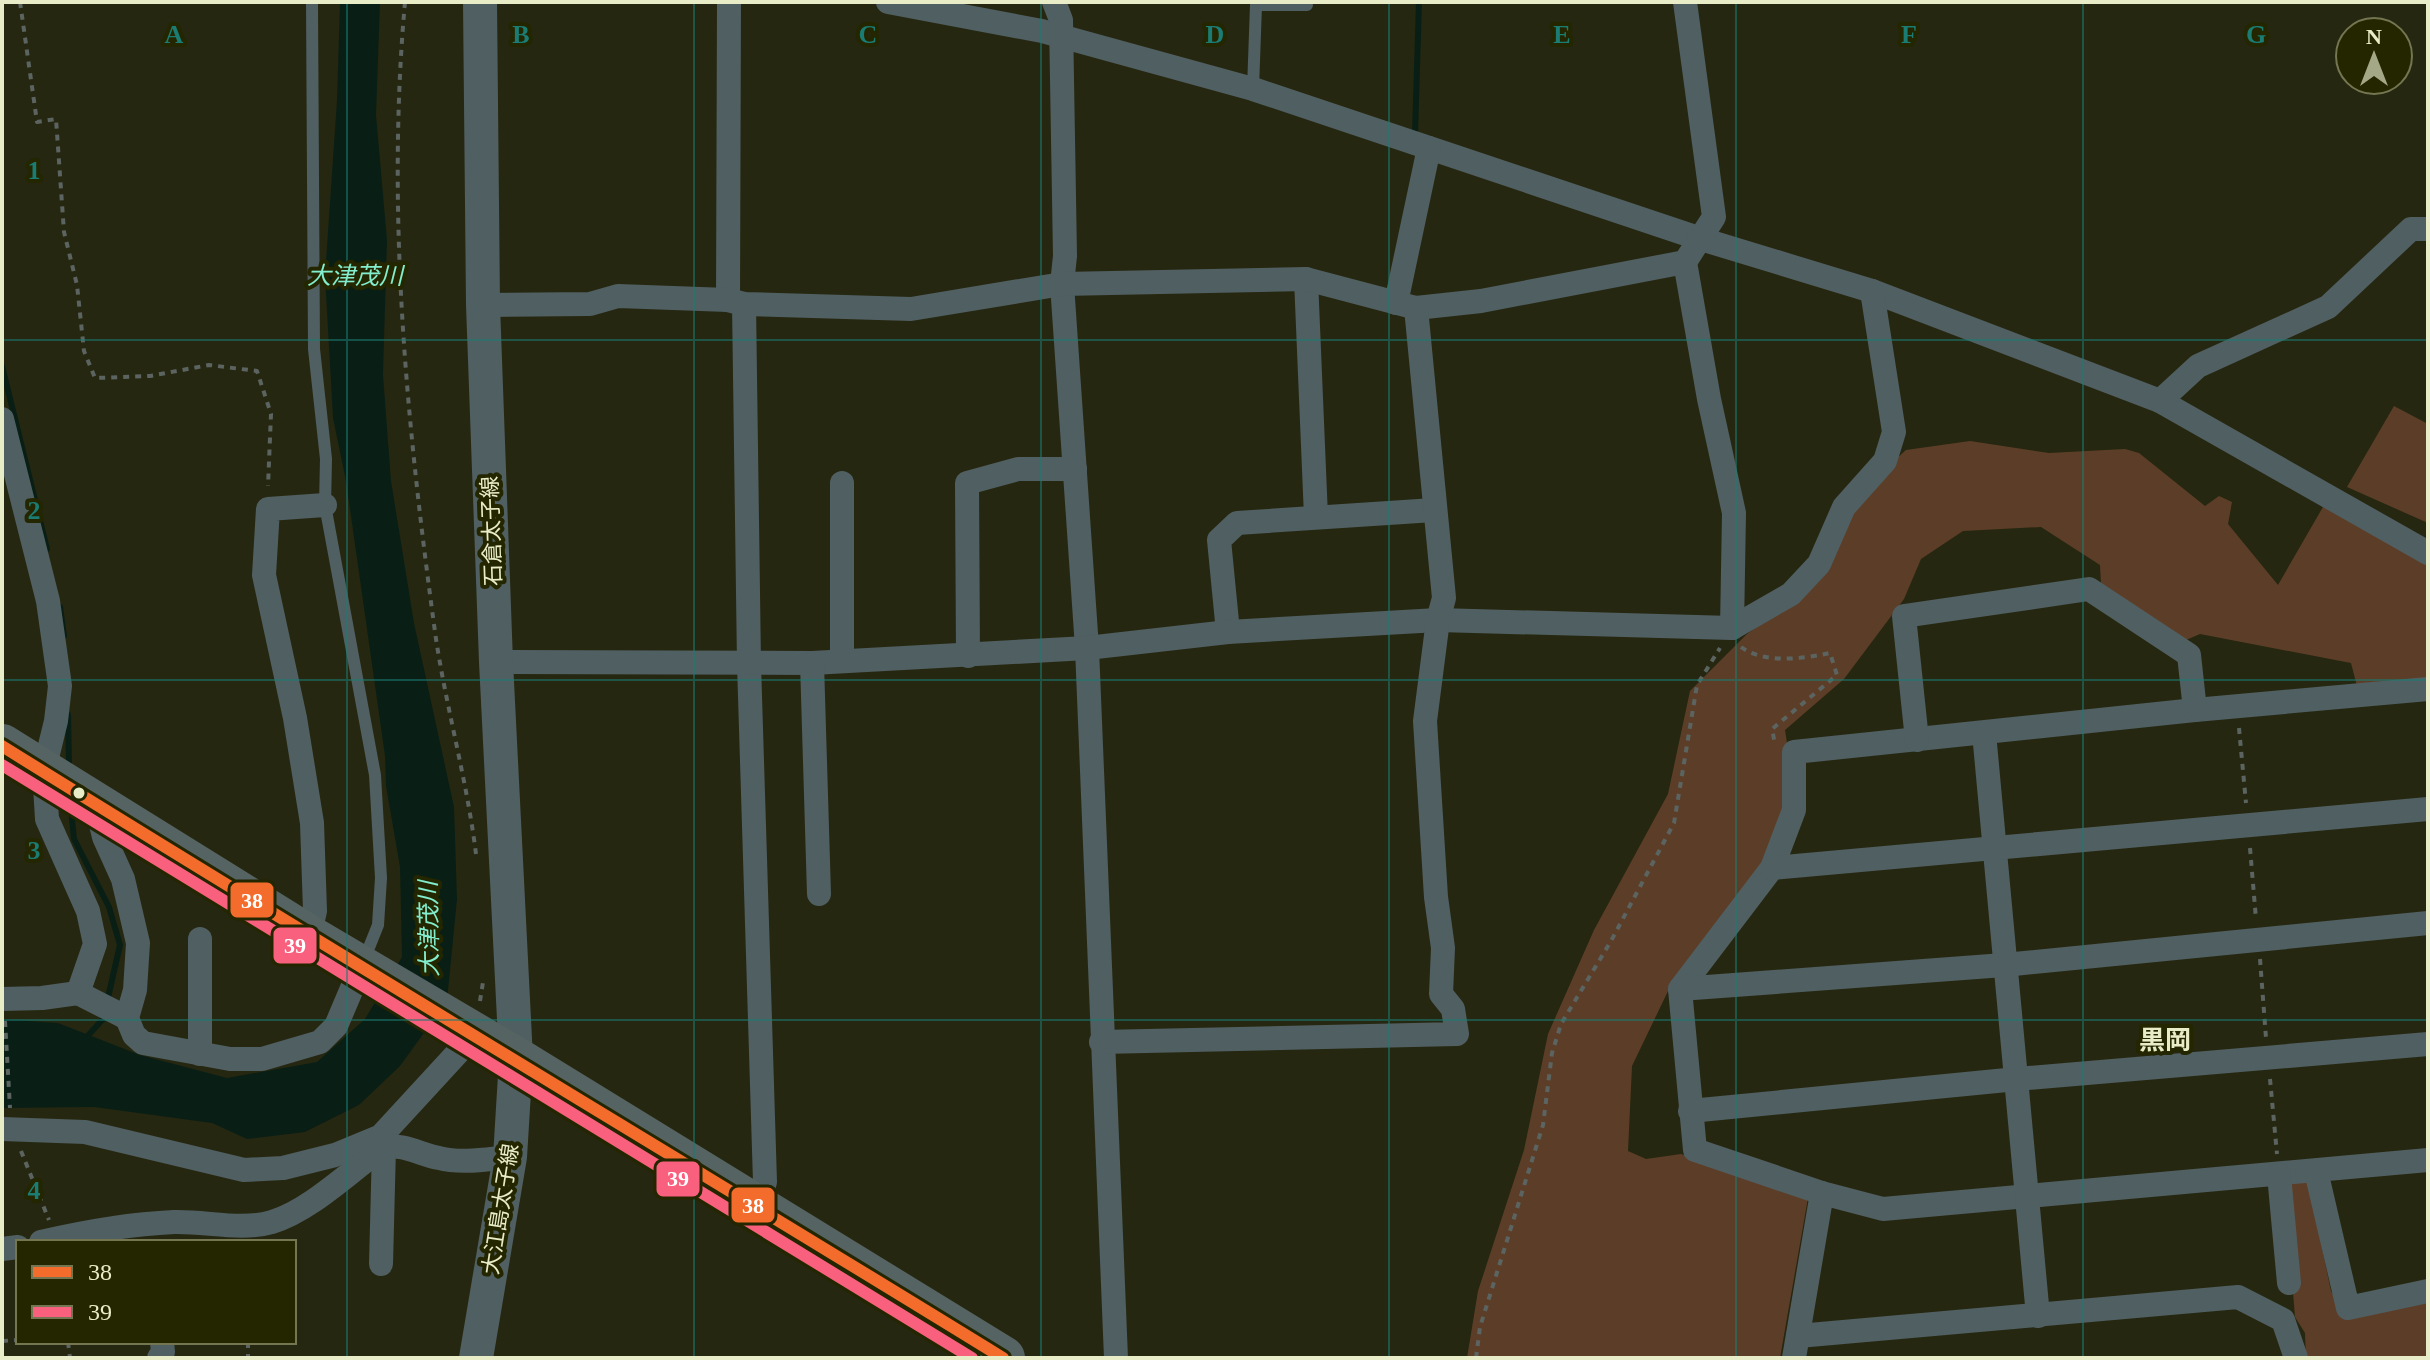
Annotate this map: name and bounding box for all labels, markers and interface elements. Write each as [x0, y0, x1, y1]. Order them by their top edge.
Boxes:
north arrow [2334, 16, 2414, 96]
text: A [165, 20, 184, 49]
text: B [512, 20, 530, 49]
text: C [859, 20, 877, 49]
text: D [1206, 20, 1224, 49]
text: E [1553, 20, 1571, 49]
text: F [1901, 20, 1917, 49]
text: G [2246, 20, 2266, 49]
text: N [2366, 24, 2382, 49]
text: 1 [28, 156, 41, 185]
water label: 大津茂川 [307, 263, 406, 289]
street label: 石倉太子線 [477, 476, 506, 586]
text: 2 [28, 496, 41, 525]
unlabelled marker [71, 785, 87, 801]
text: 3 [28, 836, 41, 865]
water label: 大津茂川 [415, 878, 443, 977]
line badge: 38 [229, 881, 275, 919]
text: 38 [241, 888, 263, 913]
line badge: 39 [272, 926, 318, 965]
text: 39 [284, 933, 306, 958]
district label: 黒岡 [2139, 1026, 2191, 1055]
street label: 大江島太子線 [478, 1142, 523, 1276]
line badge: 39 [655, 1160, 701, 1198]
text: 39 [667, 1166, 689, 1191]
text: 4 [28, 1176, 41, 1205]
line badge: 38 [730, 1186, 776, 1224]
text: 38 [742, 1193, 764, 1218]
legend [16, 1240, 296, 1344]
text: 38 [88, 1259, 112, 1285]
text: 39 [88, 1299, 112, 1325]

